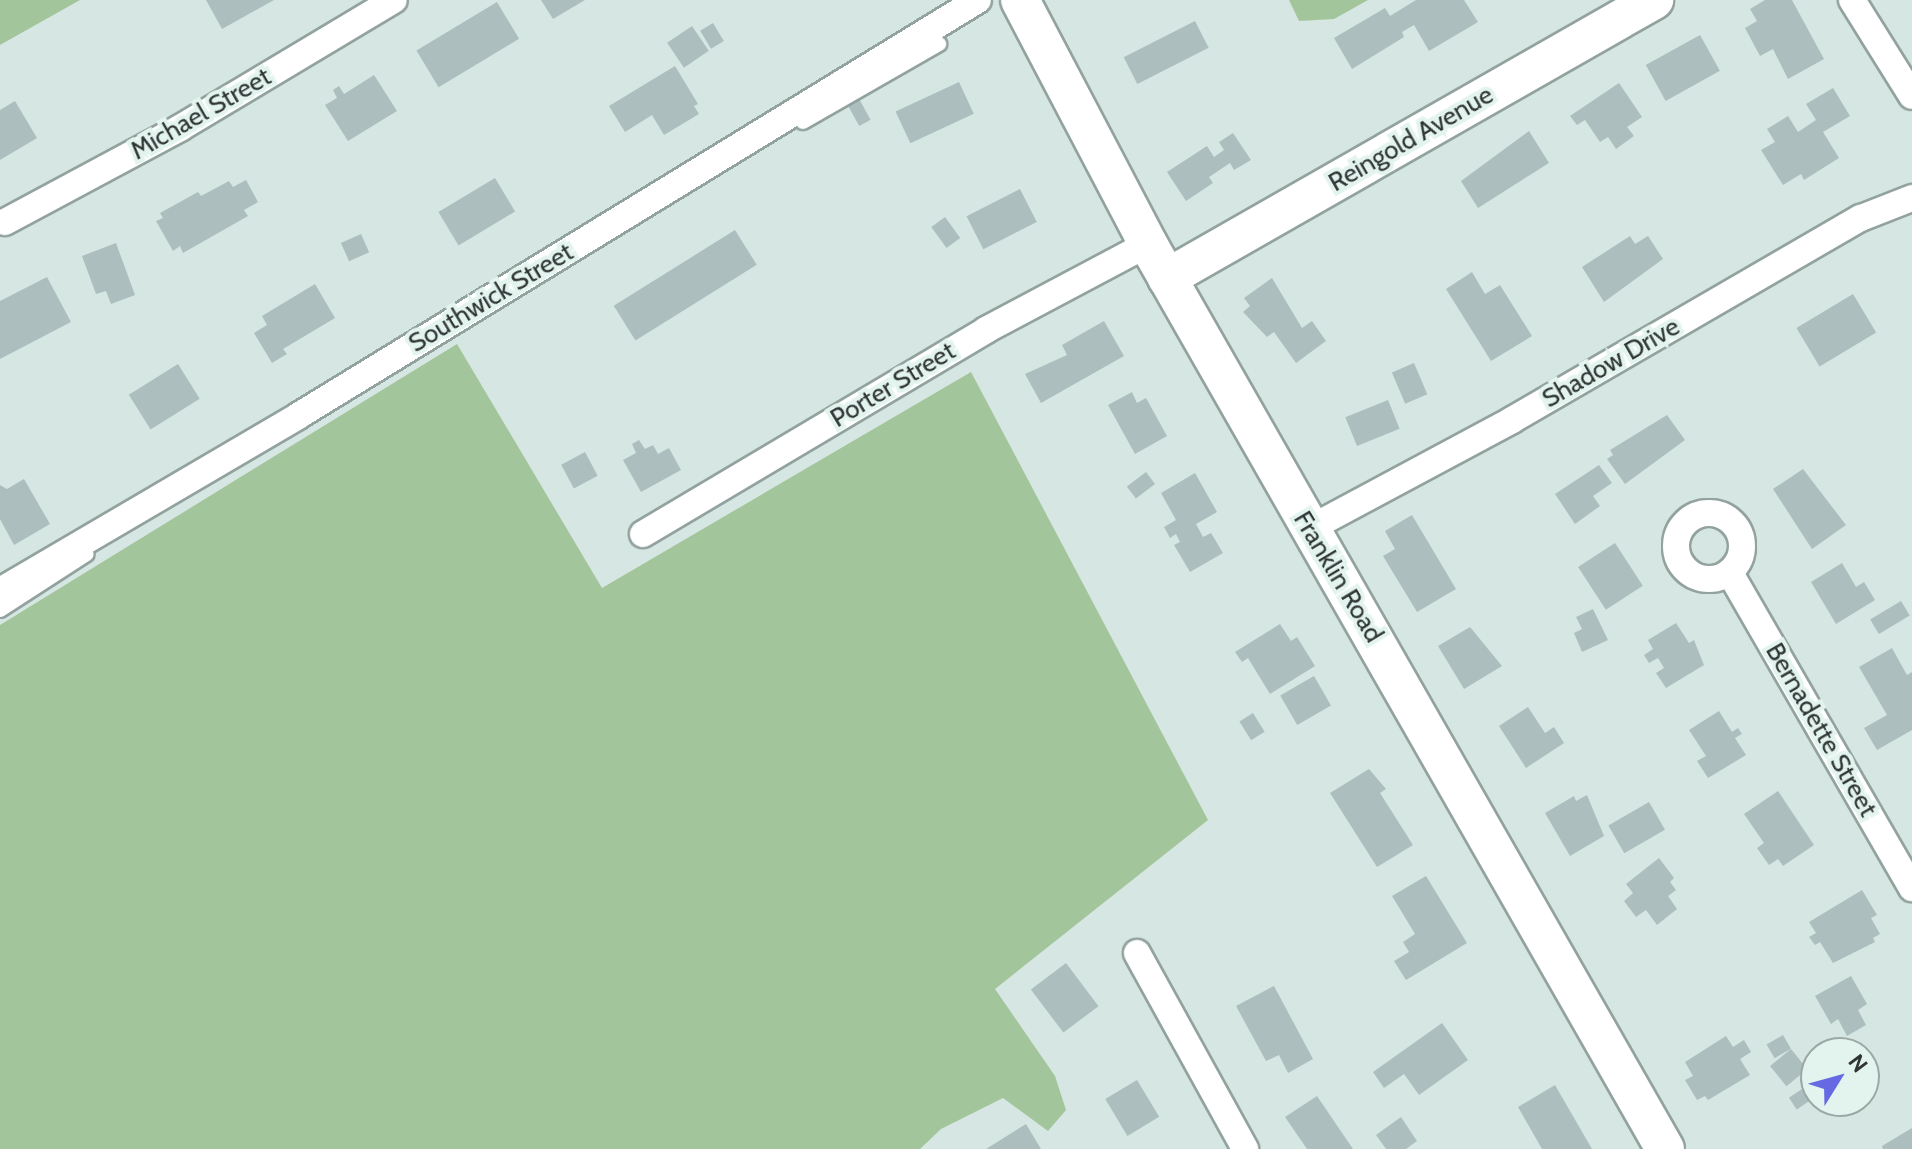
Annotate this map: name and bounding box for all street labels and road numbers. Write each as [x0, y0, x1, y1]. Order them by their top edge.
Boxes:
street label: Michael Street [125, 61, 277, 167]
street label: Reingold Avenue [1323, 79, 1499, 199]
street label: Southwick Street [403, 237, 579, 359]
street label: Shadow Drive [1537, 311, 1685, 415]
street label: Porter Street [825, 336, 961, 434]
street label: Franklin Road [1287, 506, 1389, 648]
street label: Bernadette Street [1759, 638, 1883, 822]

